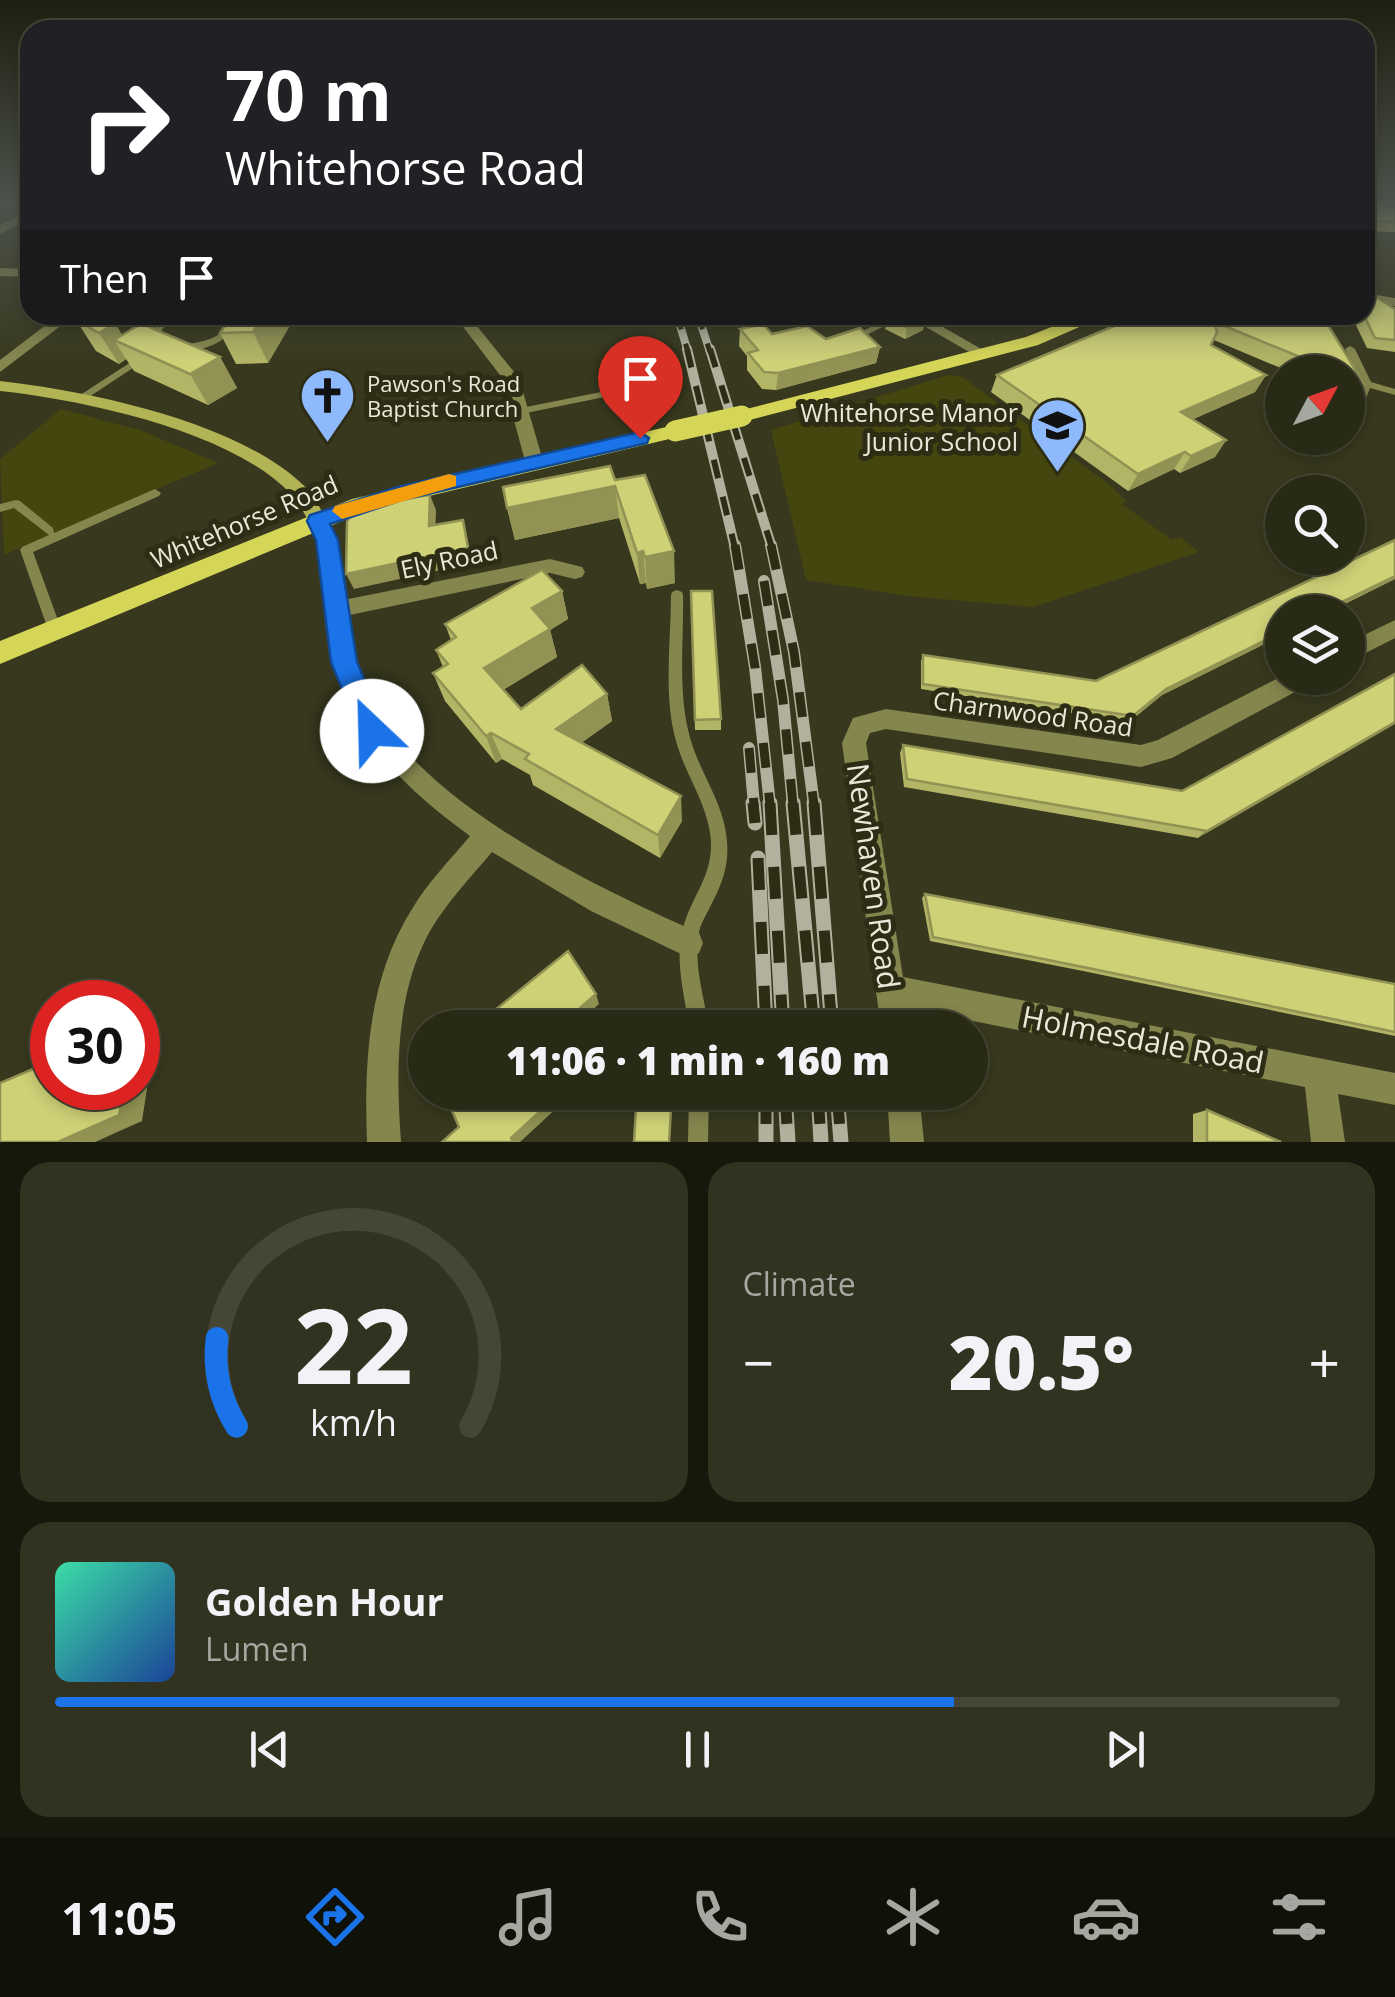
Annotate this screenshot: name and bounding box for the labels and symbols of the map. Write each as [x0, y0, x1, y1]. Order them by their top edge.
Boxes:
pin [598, 336, 683, 439]
north arrow [1265, 355, 1365, 455]
church icon: Pawson's Road Baptist Church [298, 366, 358, 445]
place label: Pawson's Road Baptist Church [367, 368, 520, 423]
place label: Whitehorse Manor Junior School [800, 395, 1018, 458]
school or university icon: Whitehorse Manor Junior School [1027, 396, 1087, 475]
street label: Whitehorse Road [145, 466, 343, 576]
street label: Ely Road [397, 532, 501, 586]
position arrow [320, 679, 424, 783]
street label: Charnwood Road [931, 682, 1135, 744]
street label: Newhaven Road [838, 761, 910, 991]
speed limit sign: 30 [30, 980, 160, 1110]
street label: Holmesdale Road [1019, 995, 1267, 1083]

